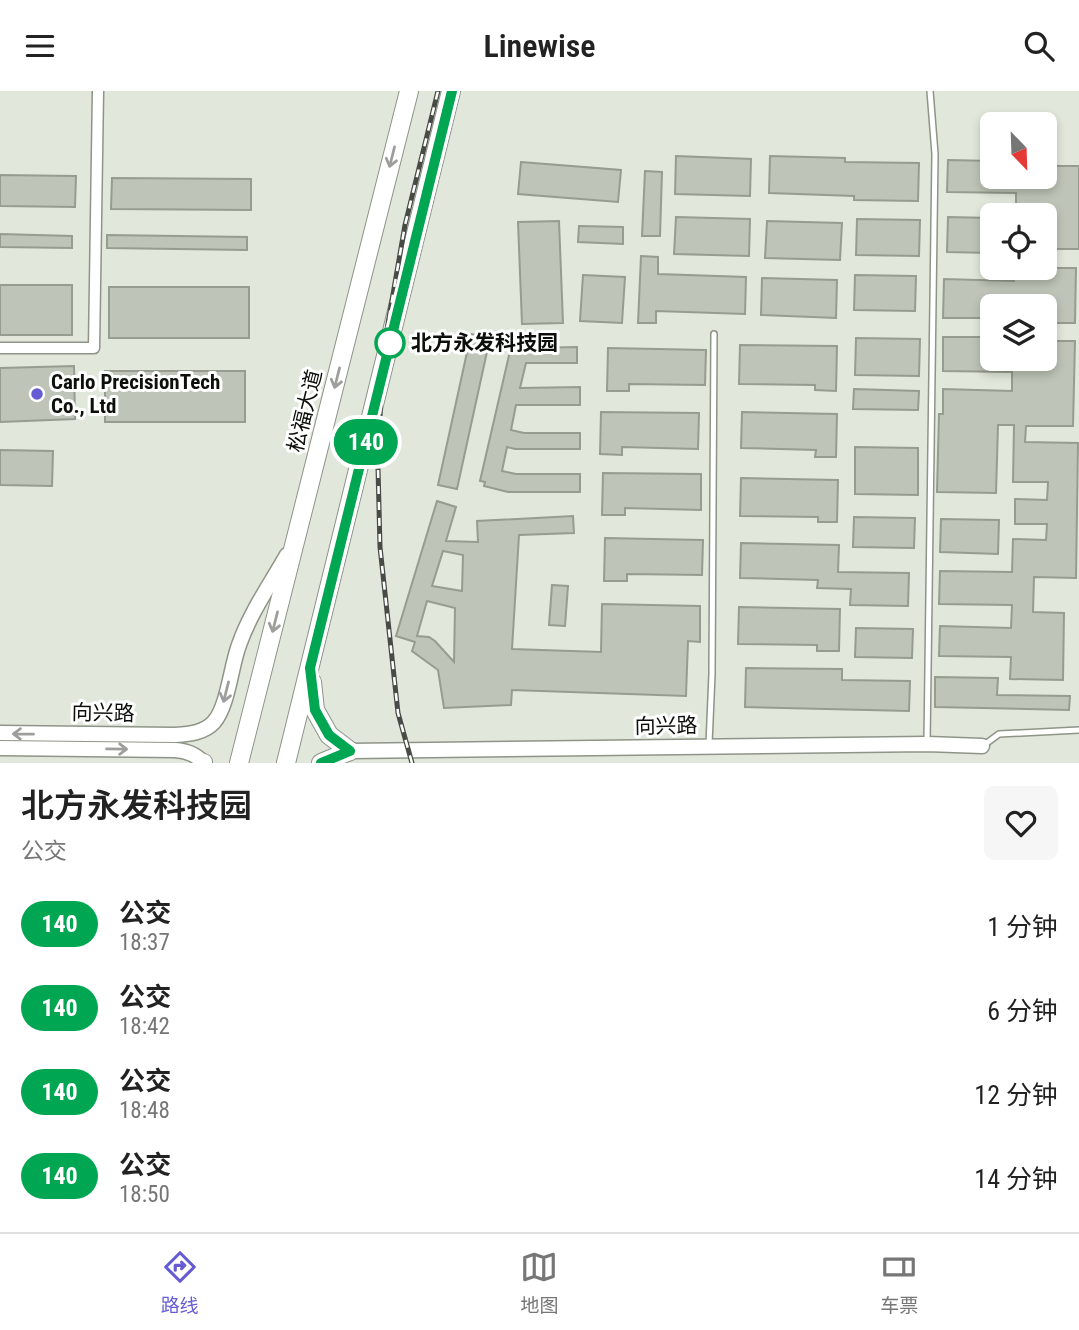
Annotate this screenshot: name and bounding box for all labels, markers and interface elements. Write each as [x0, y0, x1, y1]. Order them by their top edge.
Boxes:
icon: menu [21, 27, 59, 65]
text: Linewise [483, 27, 596, 65]
icon: search [1020, 27, 1058, 65]
north arrow [980, 112, 1057, 189]
map controls [980, 112, 1057, 371]
one-way arrow [385, 145, 398, 168]
button: locate [980, 203, 1057, 280]
button: layers [980, 294, 1057, 371]
marker: 北方永发科技园 [375, 328, 405, 358]
place label: 北方永发科技园 [411, 331, 558, 355]
one-way arrow [330, 366, 343, 389]
street label: 松福大道 [283, 367, 327, 455]
place label: Carlo PrecisionTech Co., Ltd [51, 370, 220, 418]
marker: Carlo PrecisionTech Co., Ltd [29, 386, 45, 402]
line badge: 140 [326, 419, 406, 465]
text: 140 [348, 428, 384, 456]
one-way arrow [268, 610, 281, 633]
one-way arrow [219, 680, 232, 703]
street label: 向兴路 [71, 700, 135, 726]
street label: 向兴路 [634, 713, 698, 739]
one-way arrow [11, 727, 34, 740]
one-way arrow [105, 742, 128, 756]
text: 北方永发科技园 [21, 786, 252, 825]
button: heart [984, 786, 1058, 860]
text: 公交 [21, 838, 67, 865]
text: 公交 [119, 898, 171, 928]
text: 140 [41, 910, 78, 938]
text: 1 分钟 [987, 912, 1058, 942]
text: 18:37 [119, 929, 170, 956]
text: 公交 [119, 982, 171, 1012]
text: 140 [41, 994, 78, 1022]
text: 6 分钟 [987, 996, 1058, 1026]
text: 18:42 [119, 1013, 170, 1040]
text: 公交 [119, 1066, 171, 1096]
text: 140 [41, 1078, 78, 1106]
text: 12 分钟 [974, 1080, 1058, 1110]
text: 18:48 [119, 1097, 170, 1124]
text: 公交 [119, 1150, 171, 1180]
text: 140 [41, 1162, 78, 1190]
text: 14 分钟 [974, 1164, 1058, 1194]
text: 18:50 [119, 1181, 170, 1208]
tab: 路线 [161, 1248, 199, 1317]
tab: 地图 [520, 1248, 558, 1317]
tab: 车票 [880, 1248, 918, 1317]

